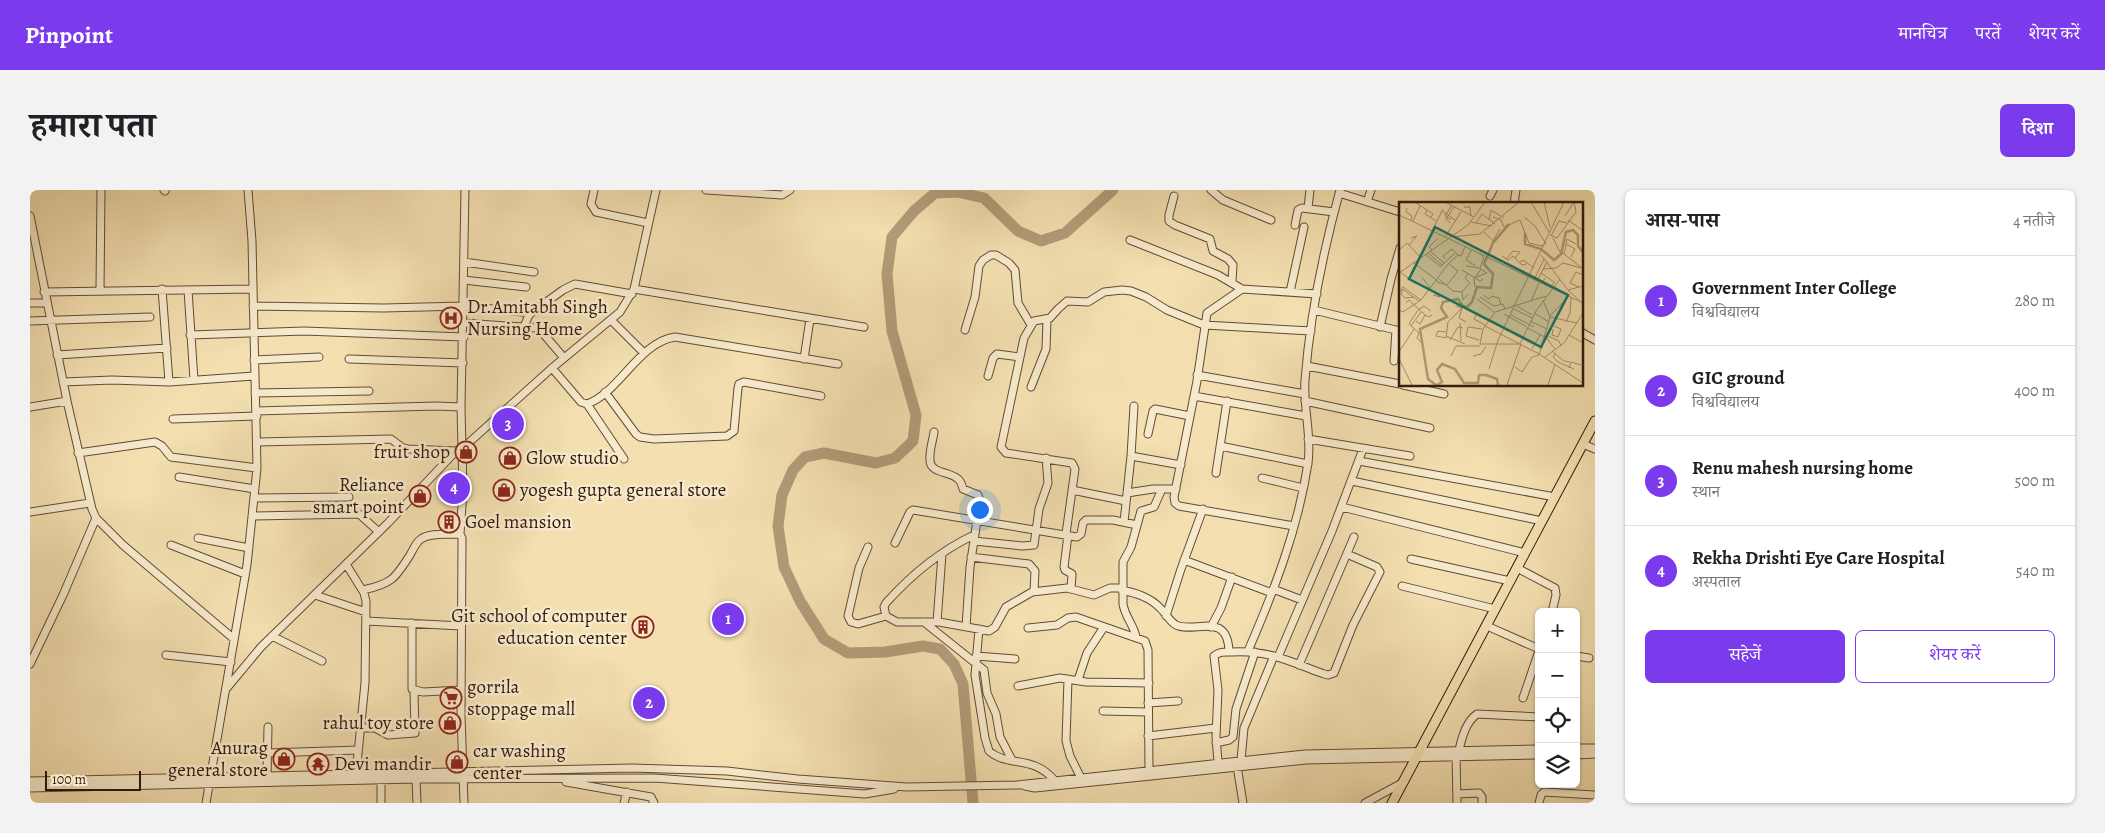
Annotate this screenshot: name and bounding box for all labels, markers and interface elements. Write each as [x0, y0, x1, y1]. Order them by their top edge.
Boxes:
text: Pinpoint [25, 19, 113, 51]
text: मानचित्र [1898, 21, 1947, 45]
text: परतें [1975, 21, 2001, 45]
text: शेयर करें [2029, 21, 2080, 45]
text: हमारा पता [30, 101, 155, 149]
button: दिशा [2000, 104, 2075, 157]
inset map [1399, 202, 1582, 386]
text: आस-पास [1645, 206, 1719, 234]
text: 4 नतीजे [2013, 210, 2055, 232]
text: Government Inter College [1692, 275, 1896, 301]
text: 1 [1658, 290, 1664, 312]
text: 280 m [2015, 290, 2055, 312]
place label: Dr.Amitabh Singh Nursing Home [467, 294, 608, 342]
text: विश्वविद्यालय [1692, 301, 1759, 323]
hospital icon: Dr.Amitabh Singh Nursing Home [439, 306, 463, 330]
text: GIC ground [1692, 365, 1785, 391]
text: 2 [1657, 380, 1665, 402]
text: 400 m [2014, 380, 2055, 402]
text: विश्वविद्यालय [1692, 391, 1759, 413]
pin: 3 [492, 405, 524, 443]
place label: fruit shop [374, 439, 450, 465]
shop icon: fruit shop [454, 440, 478, 464]
place label: Glow studio [526, 445, 619, 471]
shop icon: Glow studio [498, 446, 522, 470]
text: Renu mahesh nursing home [1692, 455, 1913, 481]
pin: 4 [438, 469, 470, 507]
text: 3 [1658, 470, 1664, 492]
text: 500 m [2015, 470, 2055, 492]
place label: Reliance smart point [313, 472, 404, 520]
place label: yogesh gupta general store [519, 477, 726, 503]
shop icon: yogesh gupta general store [492, 478, 516, 502]
text: स्थान [1692, 481, 1720, 503]
shop icon: Reliance smart point [408, 484, 432, 508]
your location [967, 497, 993, 523]
place label: Goel mansion [465, 509, 572, 535]
building icon: Goel mansion [437, 510, 461, 534]
text: Rekha Drishti Eye Care Hospital [1692, 545, 1944, 571]
text: 4 [1657, 560, 1665, 582]
text: 540 m [2016, 560, 2055, 582]
text: अस्पताल [1692, 571, 1741, 593]
pin: 1 [712, 600, 744, 638]
place label: Git school of computer education center [451, 603, 627, 651]
map controls [1535, 608, 1580, 788]
button: + [1535, 608, 1580, 653]
building icon: Git school of computer education center [631, 615, 655, 639]
button: सहेजें [1645, 630, 1845, 683]
button: शेयर करें [1855, 630, 2055, 683]
button: − [1535, 653, 1580, 698]
place label: gorrila stoppage mall [467, 674, 575, 722]
pin: 2 [633, 684, 665, 722]
supermarket icon: gorrila stoppage mall [439, 686, 463, 710]
button: locate [1535, 698, 1580, 743]
place label: rahul toy store [323, 710, 434, 736]
shop icon: rahul toy store [438, 711, 462, 735]
place label: Anurag general store [168, 735, 268, 783]
place label: car washing center [473, 738, 566, 786]
button: layers [1535, 743, 1580, 788]
shop icon: Anurag general store [272, 747, 296, 771]
shop icon: car washing center [445, 750, 469, 774]
place label: Devi mandir [334, 751, 431, 777]
temple icon: Devi mandir [306, 752, 330, 776]
scale bar [45, 768, 141, 791]
text: 100 m [52, 770, 86, 789]

